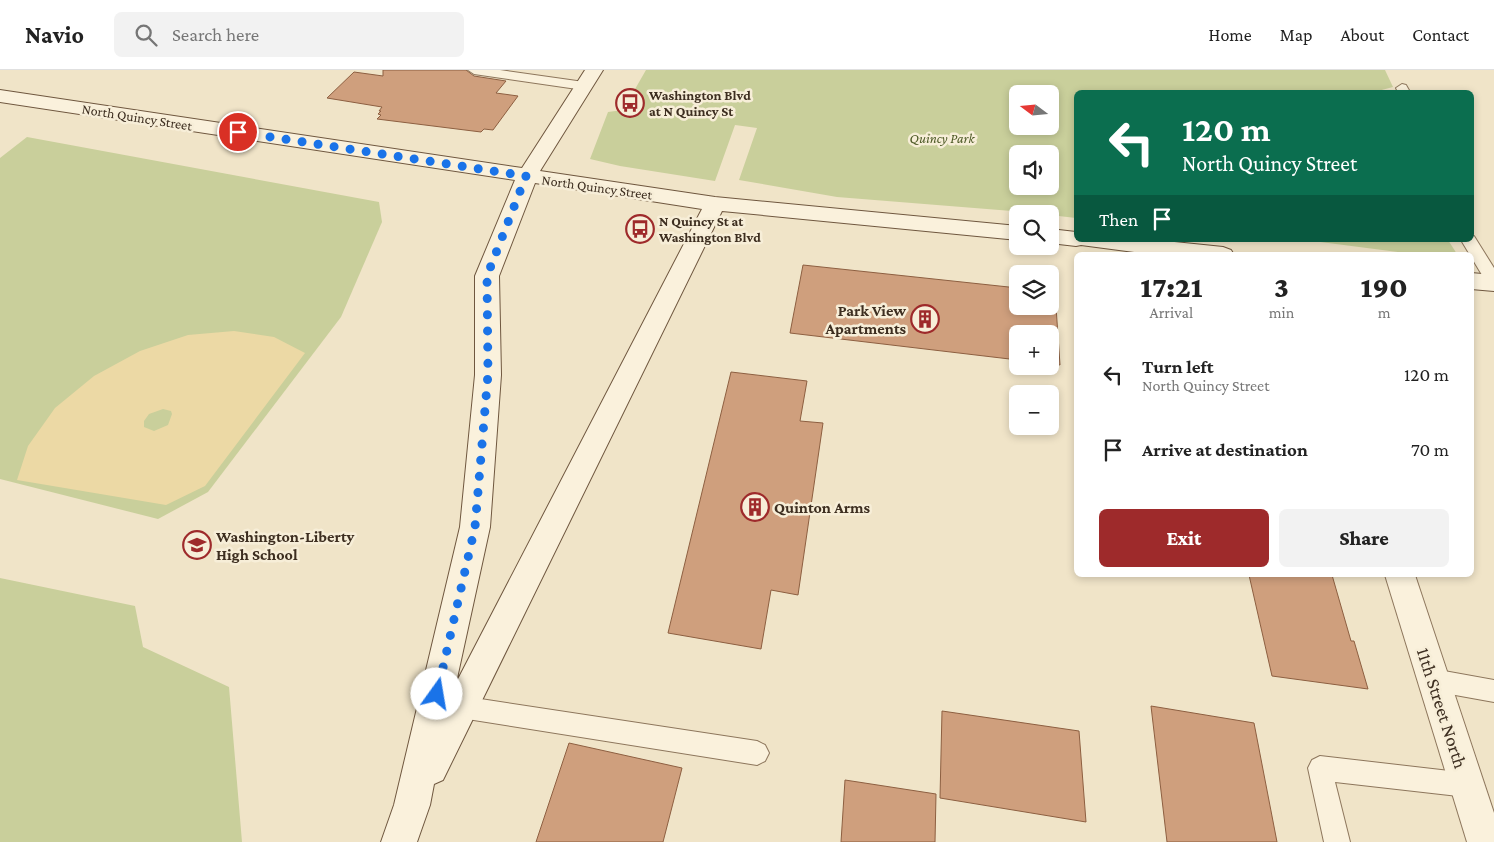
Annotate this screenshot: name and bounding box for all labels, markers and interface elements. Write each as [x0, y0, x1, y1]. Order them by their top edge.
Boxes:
search box [114, 12, 464, 57]
text: Navio [25, 21, 84, 48]
icon: search [132, 21, 160, 49]
text: Search here [172, 24, 259, 45]
text: Home [1209, 25, 1252, 45]
text: Map [1280, 25, 1312, 45]
text: About [1340, 25, 1384, 45]
text: Contact [1412, 25, 1469, 45]
north arrow [1009, 85, 1059, 135]
map controls [1009, 85, 1059, 435]
place label: Washington Blvd at N Quincy St [648, 87, 751, 119]
bus stop icon: Washington Blvd at N Quincy St [615, 88, 645, 118]
street label: North Quincy Street [81, 100, 194, 134]
icon: left [1099, 110, 1164, 175]
text: 120 m [1182, 110, 1271, 149]
pin [217, 111, 259, 153]
icon: arrive [224, 118, 252, 146]
park label: Quincy Park [910, 130, 975, 146]
button: sound [1009, 145, 1059, 195]
text: North Quincy Street [1182, 151, 1357, 176]
street label: North Quincy Street [541, 171, 654, 203]
button: search [1009, 205, 1059, 255]
icon: arrive [1148, 205, 1176, 233]
text: Then [1099, 209, 1138, 230]
place label: N Quincy St at Washington Blvd [658, 213, 761, 245]
bus stop icon: N Quincy St at Washington Blvd [625, 214, 655, 244]
button: layers [1009, 265, 1059, 315]
text: 17:21 [1140, 270, 1202, 303]
text: 3 [1274, 270, 1289, 303]
text: 190 [1361, 270, 1408, 303]
place label: Park View Apartments [824, 302, 906, 337]
building icon: Park View Apartments [910, 304, 940, 334]
text: Arrival [1150, 304, 1193, 321]
text: min [1269, 304, 1294, 321]
text: m [1378, 304, 1391, 321]
button: + [1009, 325, 1059, 375]
text: Turn left [1142, 356, 1214, 377]
icon: left [1099, 361, 1127, 389]
text: 120 m [1404, 364, 1449, 385]
text: North Quincy Street [1142, 377, 1269, 394]
button: − [1009, 385, 1059, 435]
icon: arrive [1099, 436, 1127, 464]
text: Arrive at destination [1142, 439, 1308, 460]
text: 70 m [1411, 439, 1449, 460]
building icon: Quinton Arms [740, 492, 770, 522]
place label: Quinton Arms [774, 499, 871, 516]
button: Exit [1099, 509, 1269, 567]
button: Share [1279, 509, 1449, 567]
place label: Washington-Liberty High School [215, 528, 354, 563]
school or university icon: Washington-Liberty High School [182, 530, 212, 560]
street label: 11th Street North [1413, 645, 1471, 771]
position arrow [410, 667, 462, 719]

